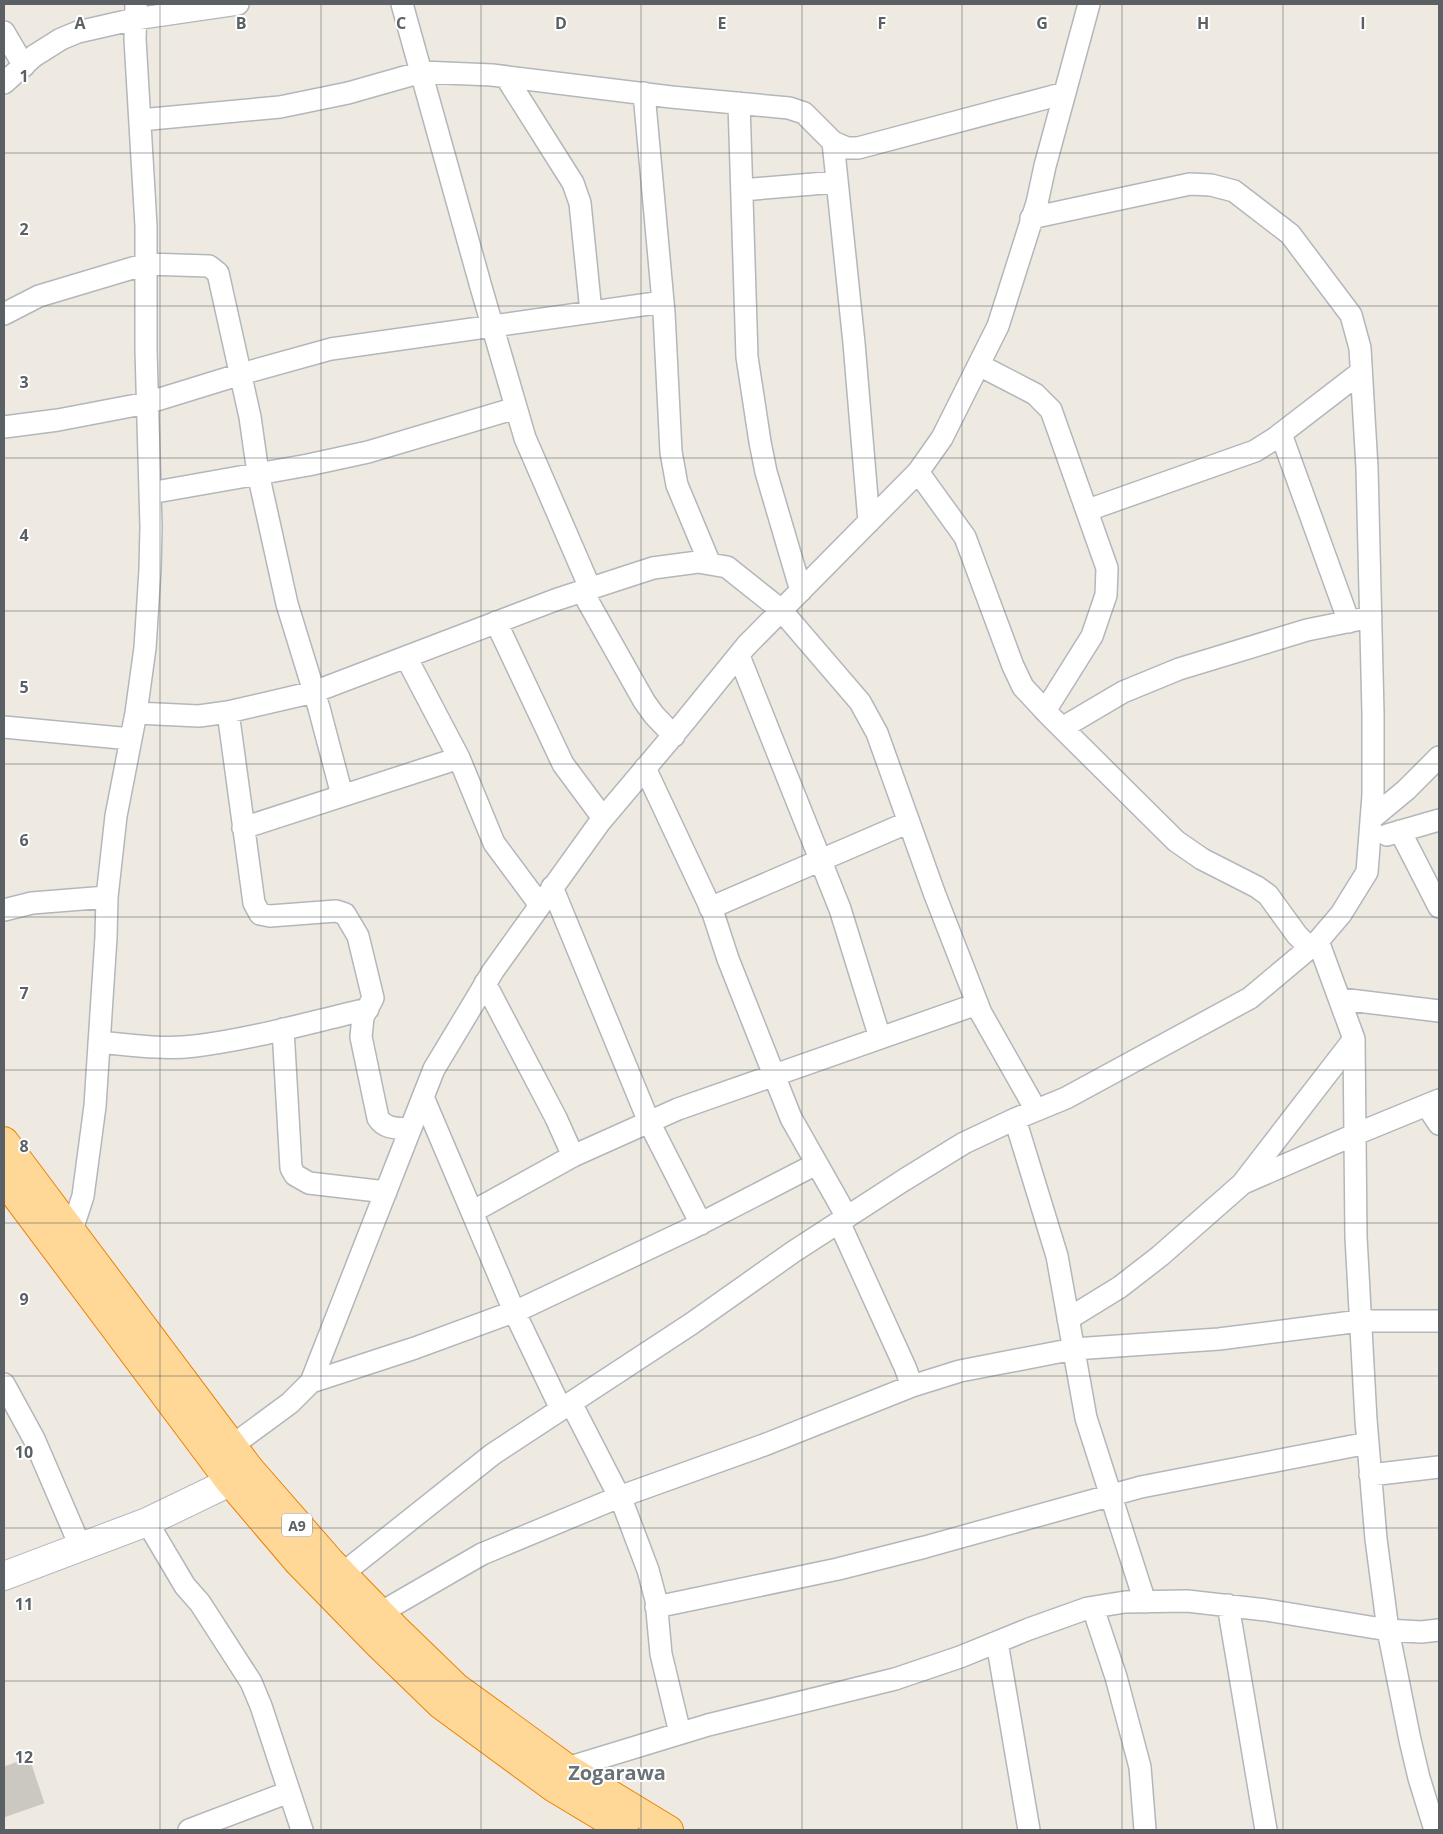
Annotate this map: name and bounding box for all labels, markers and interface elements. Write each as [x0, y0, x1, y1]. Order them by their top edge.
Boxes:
text: A [74, 12, 86, 34]
text: B [236, 12, 246, 34]
text: C [396, 12, 406, 34]
text: D [555, 12, 567, 34]
text: E [718, 12, 727, 34]
text: F [878, 12, 886, 34]
text: G [1036, 12, 1048, 34]
text: H [1197, 12, 1209, 34]
text: I [1360, 12, 1366, 34]
text: 1 [19, 65, 29, 87]
text: 2 [19, 218, 29, 240]
text: 3 [19, 371, 29, 393]
text: 4 [19, 524, 29, 546]
text: 5 [19, 676, 29, 698]
text: 6 [19, 829, 29, 851]
text: 7 [19, 982, 29, 1004]
text: 8 [19, 1135, 29, 1157]
text: 9 [19, 1288, 29, 1310]
text: 10 [15, 1441, 33, 1463]
road number: A9 [282, 1514, 312, 1536]
text: 11 [15, 1593, 33, 1615]
text: 12 [15, 1746, 33, 1768]
district label: Zogarawa [568, 1759, 666, 1786]

